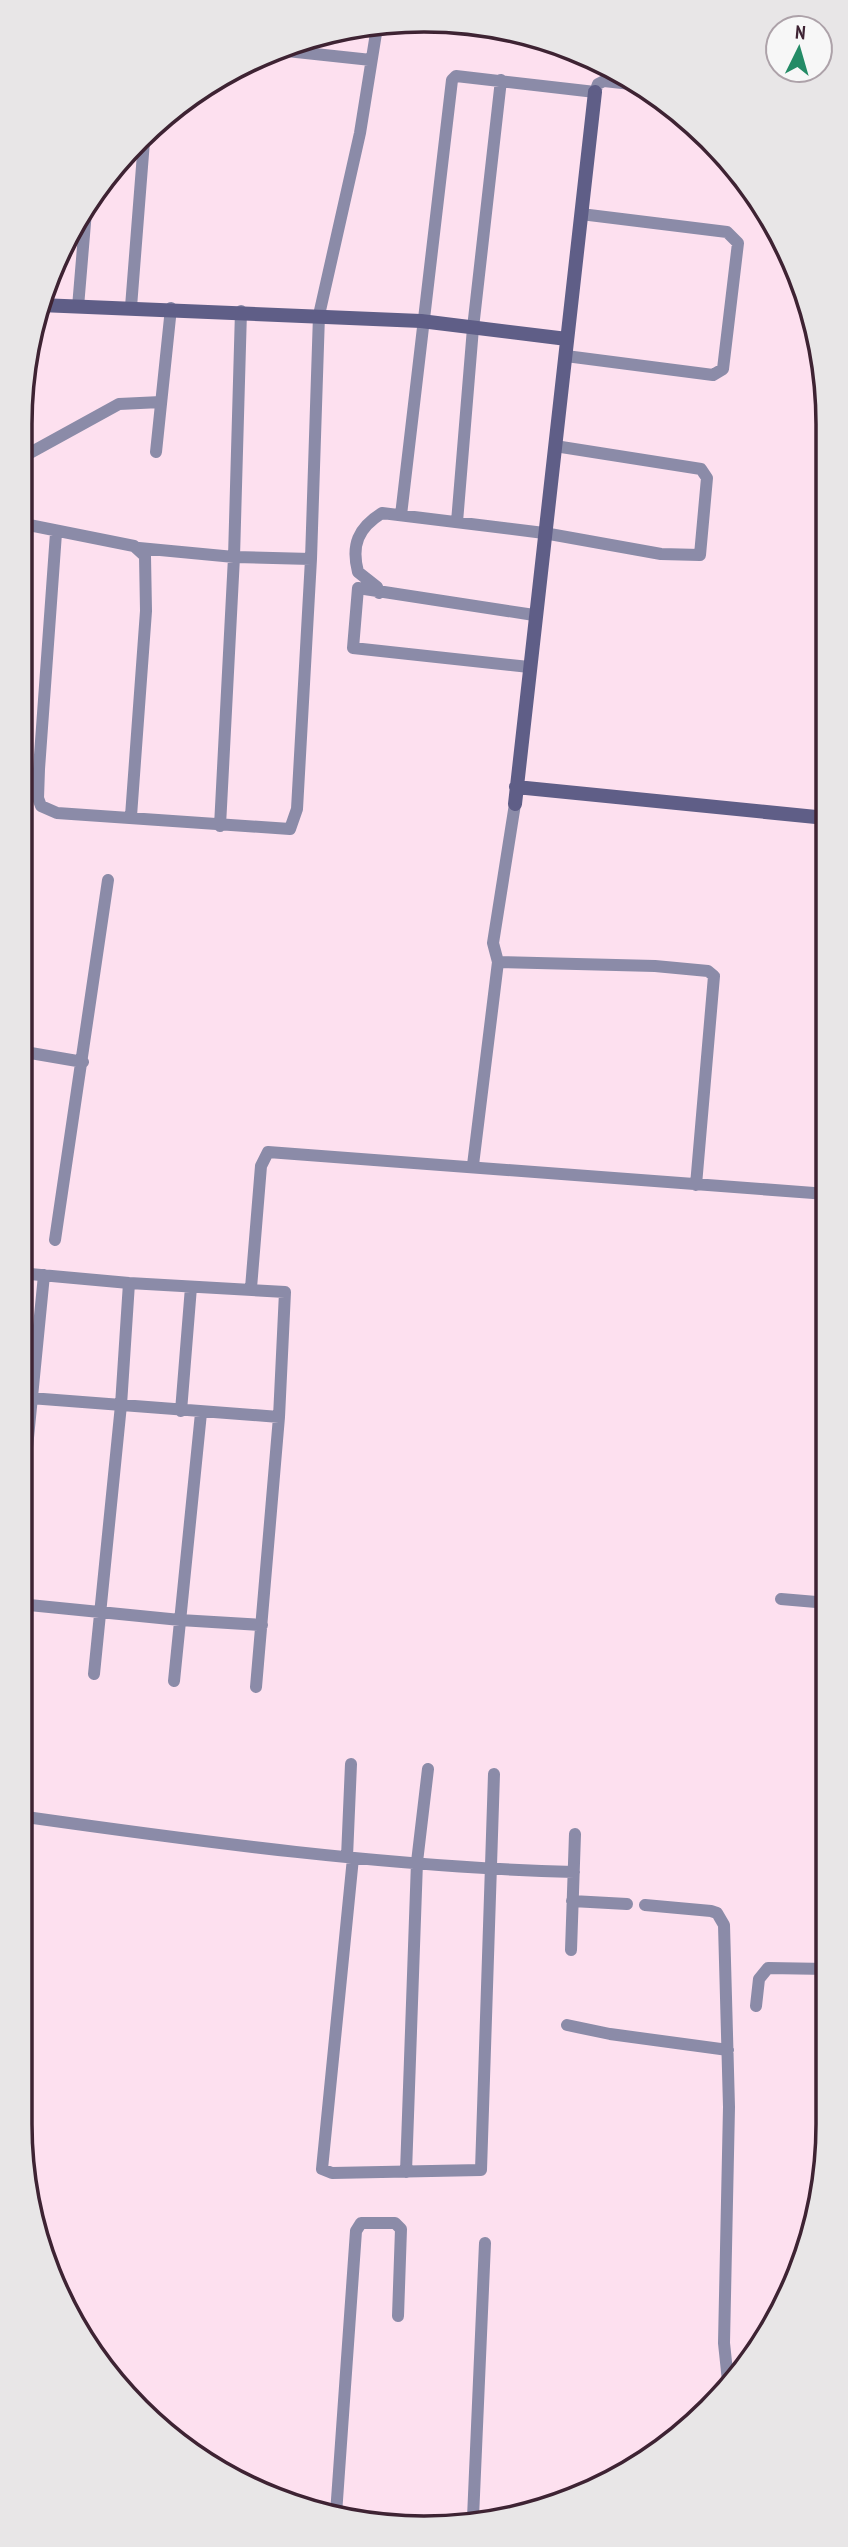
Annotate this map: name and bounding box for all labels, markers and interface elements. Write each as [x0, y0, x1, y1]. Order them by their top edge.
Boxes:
north arrow [764, 14, 834, 84]
text: N [794, 20, 807, 44]

